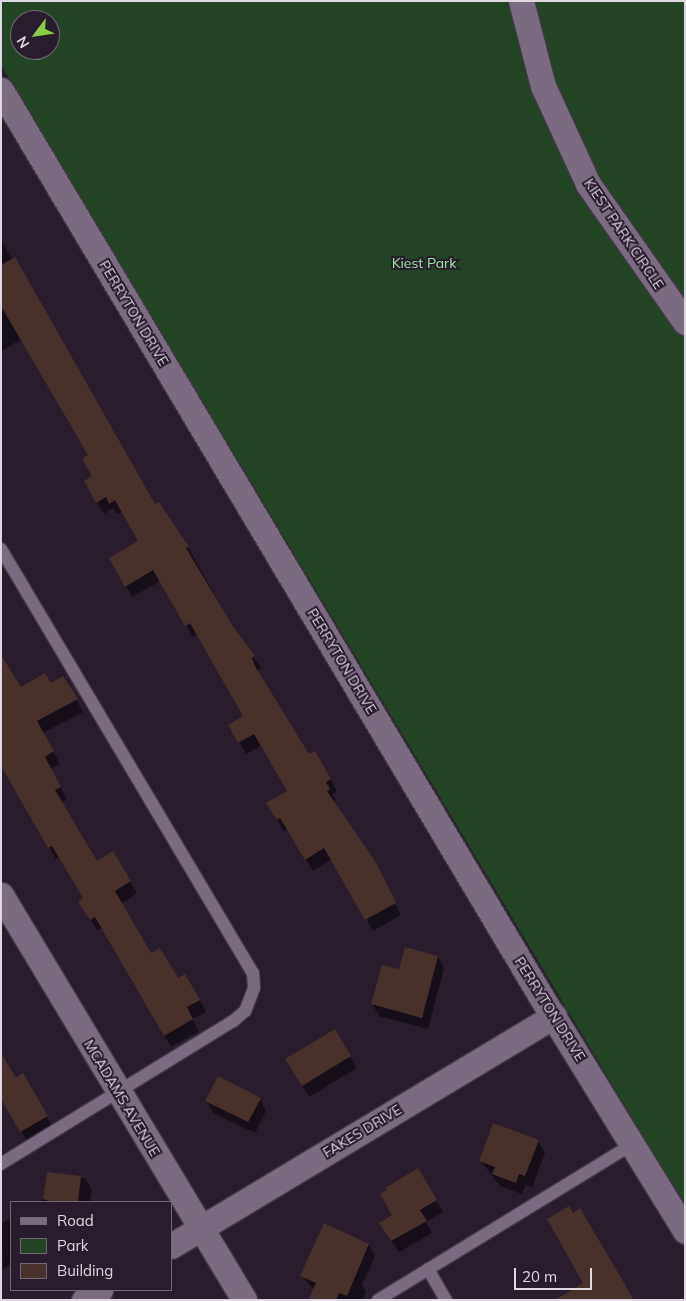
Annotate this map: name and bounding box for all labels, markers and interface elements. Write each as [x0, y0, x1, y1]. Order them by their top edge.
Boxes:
north arrow [10, 10, 60, 60]
text: N [13, 33, 33, 51]
street label: KIEST PARK CIRCLE [581, 175, 667, 293]
park label: Kiest Park [392, 255, 456, 271]
street label: PERRYTON DRIVE [96, 257, 172, 369]
street label: PERRYTON DRIVE [304, 605, 380, 717]
street label: PERRYTON DRIVE [511, 954, 589, 1064]
street label: MCADAMS AVENUE [81, 1037, 163, 1159]
street label: FAKES DRIVE [320, 1101, 404, 1161]
legend [10, 1201, 172, 1291]
text: Road [57, 1211, 94, 1230]
text: Park [57, 1236, 89, 1255]
scale bar [516, 1258, 594, 1290]
text: Building [57, 1261, 113, 1280]
text: 20 m [522, 1267, 557, 1286]

